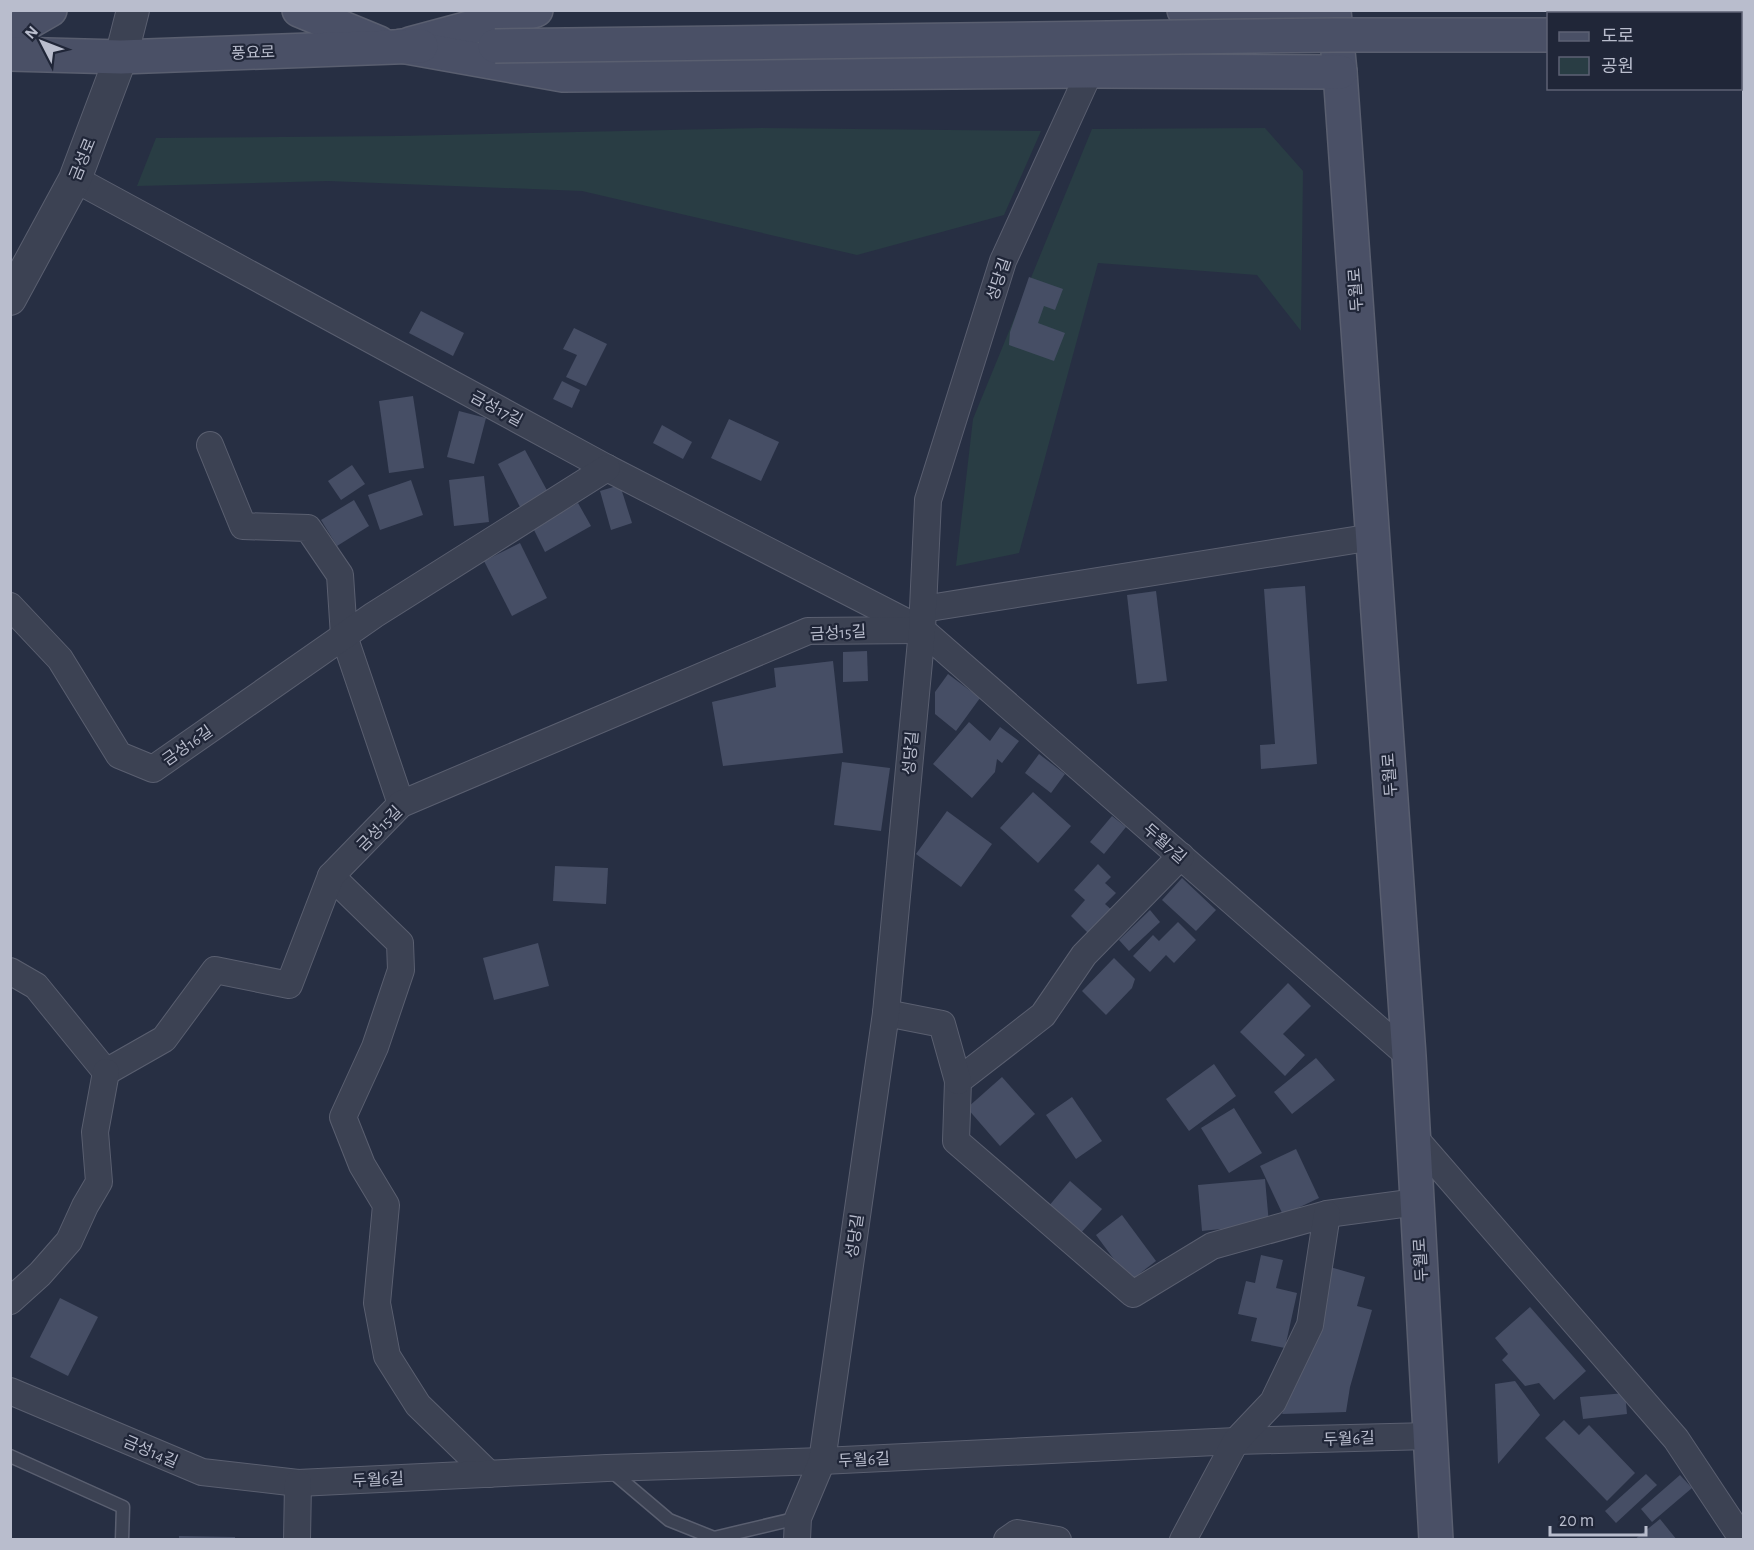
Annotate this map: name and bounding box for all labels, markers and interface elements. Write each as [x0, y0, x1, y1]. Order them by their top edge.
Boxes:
north arrow [12, 12, 72, 72]
legend [1547, 12, 1742, 90]
text: N [22, 23, 41, 42]
text: 도로 [1601, 28, 1634, 46]
street label: 풍요로 [231, 44, 276, 62]
text: 공원 [1601, 57, 1634, 76]
street label: 금성로 [67, 136, 99, 183]
street label: 성당길 [984, 256, 1014, 303]
street label: 두월로 [1346, 267, 1366, 313]
street label: 금성17길 [468, 389, 525, 429]
street label: 금성15길 [809, 624, 867, 642]
street label: 금성16길 [160, 723, 216, 769]
street label: 성당길 [901, 730, 921, 776]
street label: 두월로 [1380, 752, 1400, 798]
street label: 금성15길 [354, 803, 405, 854]
street label: 두월7길 [1140, 821, 1189, 866]
street label: 성당길 [844, 1213, 866, 1259]
street label: 두월로 [1412, 1237, 1430, 1282]
street label: 두월6길 [1323, 1430, 1375, 1448]
street label: 금성14길 [121, 1433, 180, 1470]
street label: 두월6길 [838, 1451, 890, 1469]
street label: 두월6길 [352, 1471, 404, 1489]
scale bar [1550, 1499, 1646, 1537]
text: 20 m [1559, 1512, 1594, 1530]

